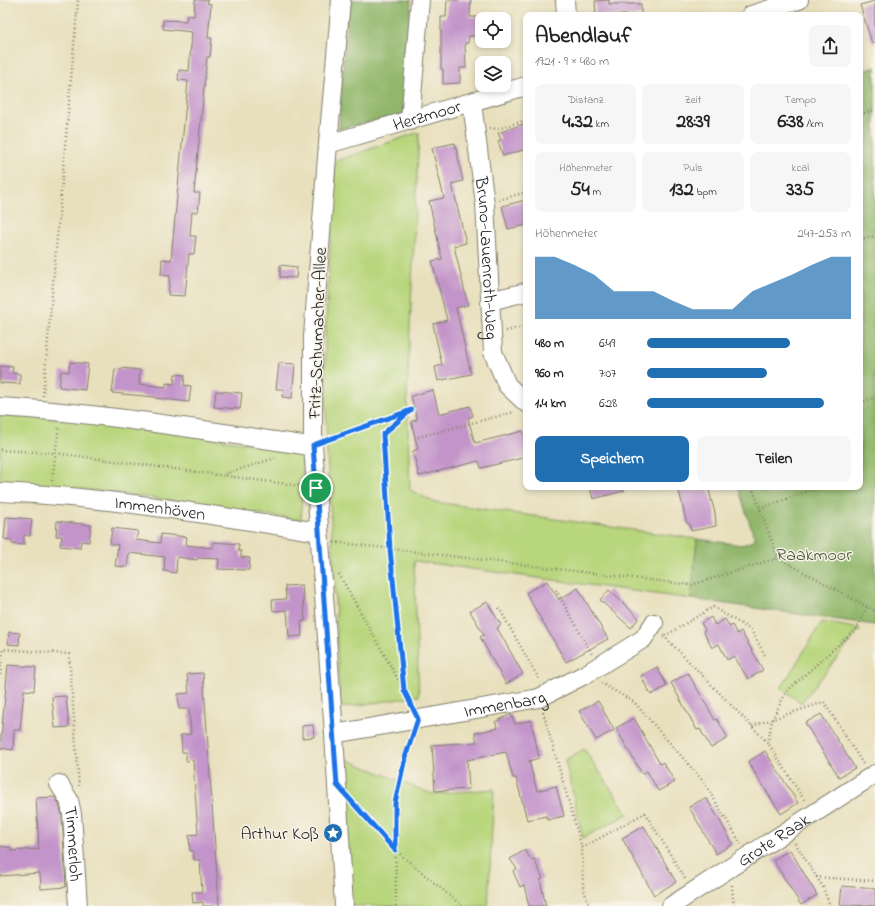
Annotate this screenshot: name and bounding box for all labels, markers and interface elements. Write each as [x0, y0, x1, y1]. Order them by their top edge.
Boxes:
map controls [475, 12, 511, 92]
button: locate [475, 12, 511, 48]
text: Abendlauf [535, 21, 632, 53]
button: share [809, 25, 851, 67]
text: 19:21 · 9 × 480 m [535, 52, 609, 71]
button: layers [475, 56, 511, 92]
text: Distanz [568, 92, 603, 108]
text: Zeit [685, 92, 701, 108]
text: Tempo [785, 92, 816, 108]
street label: Herzmoor [390, 95, 465, 139]
text: 4.32 [562, 108, 593, 137]
text: 28:39 [676, 108, 710, 137]
text: 6:38 [777, 108, 804, 137]
text: km [593, 116, 609, 132]
text: /km [804, 116, 823, 132]
text: Höhenmeter [559, 160, 612, 176]
text: Puls [683, 160, 703, 176]
text: kcal [792, 160, 809, 176]
street label: Bruno-Lauenroth-Weg [467, 174, 503, 340]
text: 54 [570, 176, 590, 205]
text: 132 [669, 176, 694, 205]
text: 335 [786, 176, 814, 205]
text: m [590, 184, 601, 200]
text: bpm [694, 184, 717, 200]
text: Höhenmeter [535, 224, 597, 243]
text: 247–253 m [797, 224, 851, 243]
street label: Fritz-Schumacher-Allee [303, 246, 335, 420]
text: 480 m [535, 334, 564, 353]
text: 6:49 [599, 334, 615, 353]
text: 960 m [535, 364, 564, 383]
text: 7:07 [599, 364, 616, 383]
text: 1.4 km [535, 394, 566, 413]
text: 6:28 [599, 394, 617, 413]
button: Speichern [535, 436, 689, 482]
button: Teilen [697, 436, 851, 482]
pin [299, 471, 333, 505]
icon: arrive [305, 477, 327, 499]
street label: Immenhöven [113, 491, 207, 529]
park label: Raakmoor [776, 543, 852, 569]
street label: Immenbarg [462, 686, 552, 726]
street label: Timmerloh [56, 804, 87, 882]
street label: Grote Raak [733, 808, 816, 875]
place label: Arthur Koß [240, 822, 319, 848]
place icon: Arthur Koß [322, 822, 344, 844]

